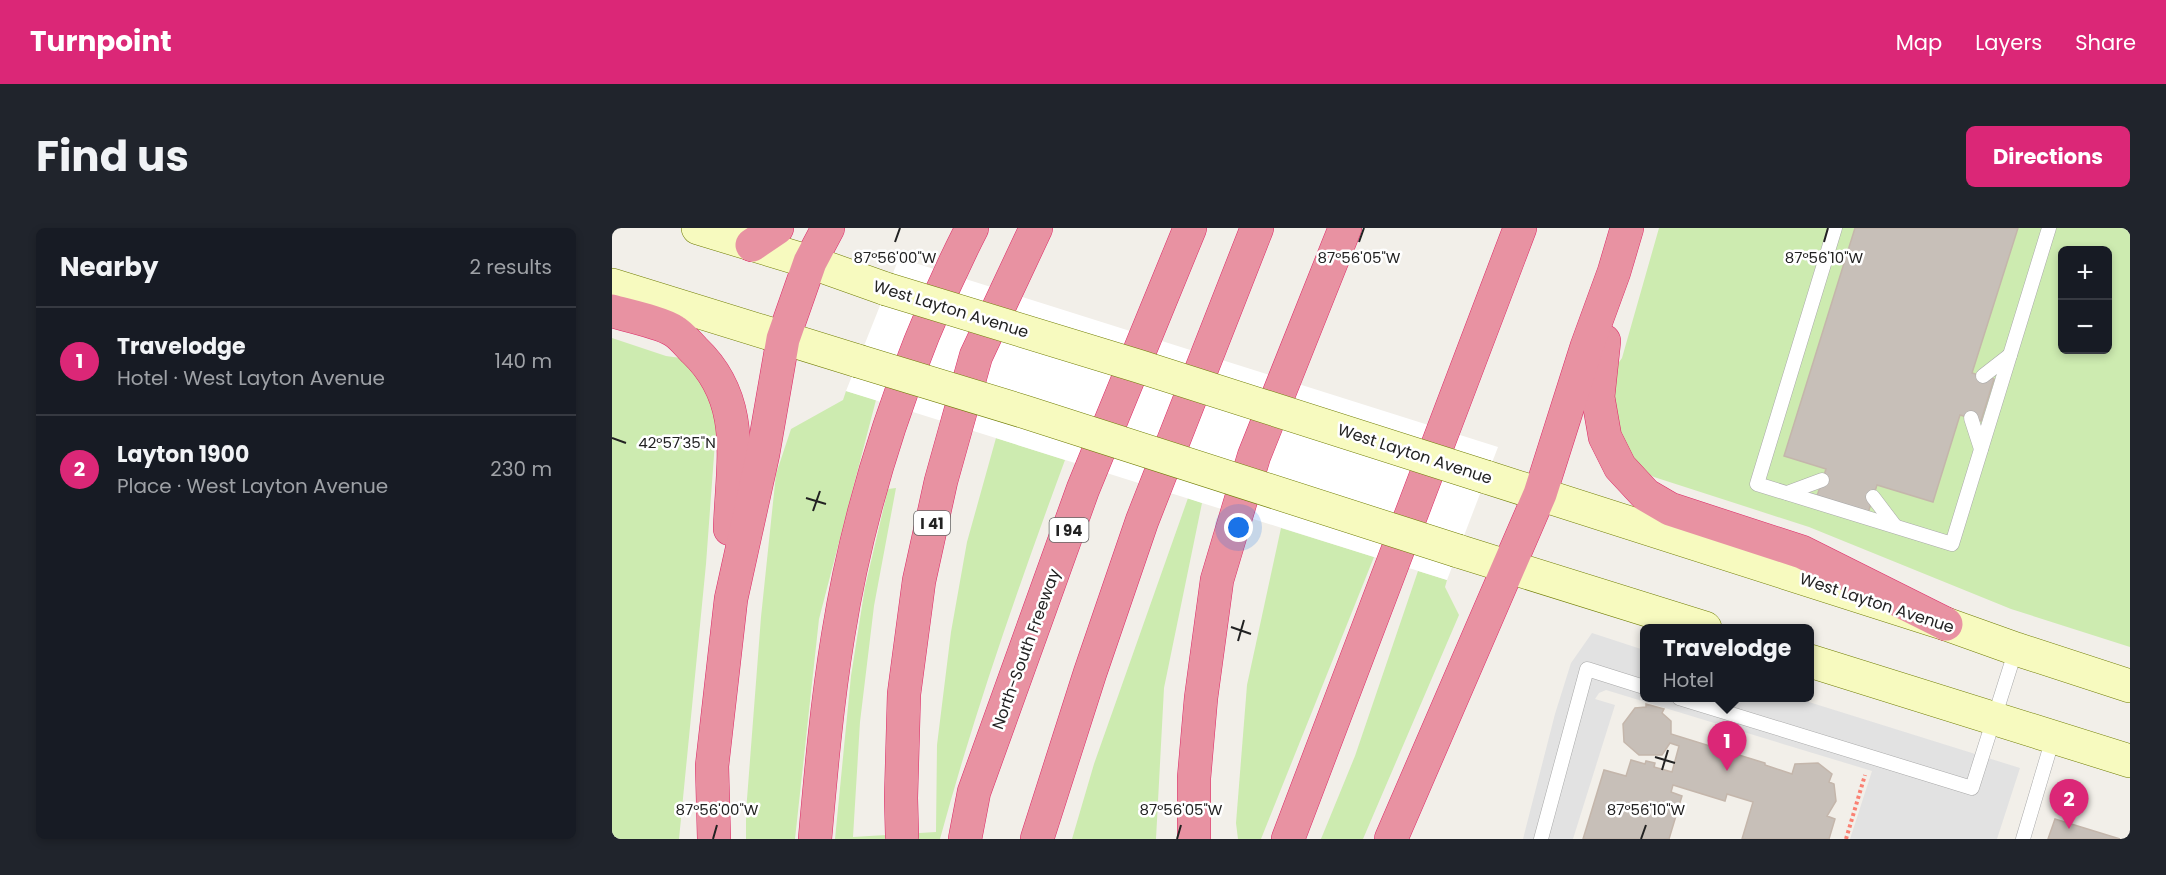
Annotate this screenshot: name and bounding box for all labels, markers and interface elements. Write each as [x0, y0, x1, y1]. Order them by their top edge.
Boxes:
text: Turnpoint [30, 22, 172, 61]
text: Map [1896, 28, 1942, 57]
text: Layers [1975, 28, 2042, 57]
text: Share [2075, 28, 2136, 57]
button: Directions [1966, 126, 2130, 187]
text: Find us [36, 127, 189, 186]
map controls [2058, 246, 2112, 354]
button: + [2058, 246, 2112, 300]
text: 87°56'00"W [854, 247, 937, 268]
text: 87°56'05"W [1318, 247, 1401, 268]
text: 87°56'10"W [1785, 247, 1864, 268]
text: Nearby [60, 249, 158, 285]
text: 2 results [469, 253, 552, 281]
street label: West Layton Avenue [870, 274, 1032, 344]
button: − [2058, 300, 2112, 354]
text: Travelodge [117, 331, 246, 362]
text: 1 [76, 347, 83, 375]
text: 140 m [495, 347, 552, 375]
text: Hotel · West Layton Avenue [117, 364, 385, 392]
street label: West Layton Avenue [1335, 418, 1495, 490]
text: 42°57'35"N [638, 432, 716, 453]
text: Layton 1900 [117, 439, 249, 470]
text: 2 [74, 455, 85, 483]
text: 230 m [490, 455, 552, 483]
text: Place · West Layton Avenue [117, 472, 388, 500]
road number: I 41 [914, 511, 950, 535]
your location [1224, 513, 1253, 542]
road number: I 94 [1050, 518, 1088, 542]
street label: North-South Freeway [986, 565, 1066, 733]
street label: West Layton Avenue [1797, 567, 1957, 639]
popup [1640, 624, 1814, 702]
text: Travelodge [1663, 633, 1791, 664]
text: Hotel [1663, 666, 1714, 694]
pin: 1 [1708, 722, 1746, 771]
pin: 2 [2050, 780, 2088, 829]
text: 87°56'00"W [676, 799, 759, 820]
text: 87°56'05"W [1140, 799, 1223, 820]
text: 87°56'10"W [1607, 799, 1686, 820]

